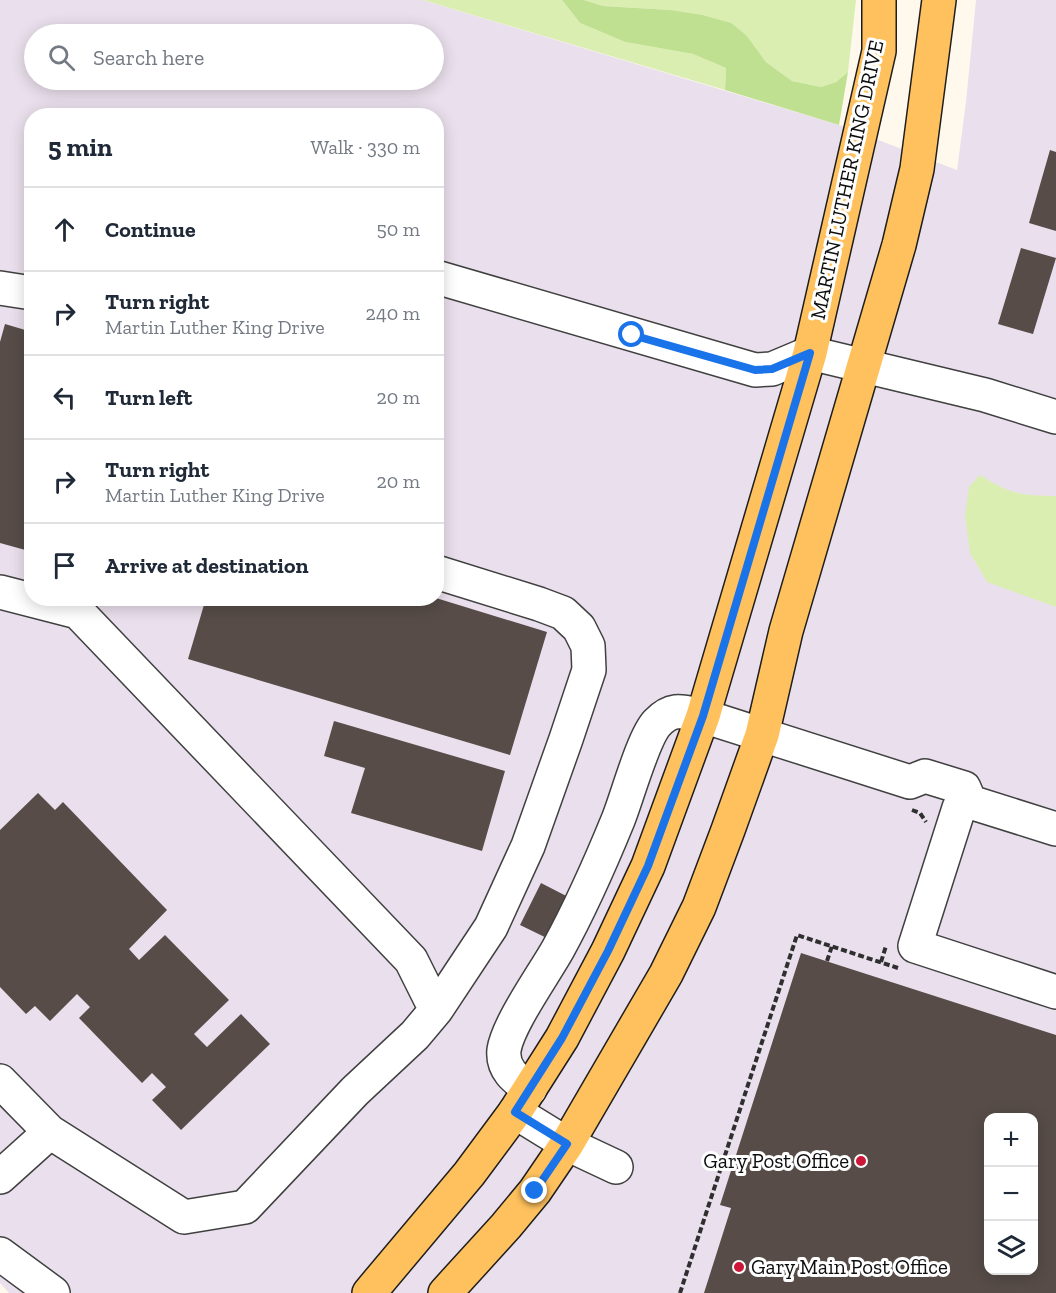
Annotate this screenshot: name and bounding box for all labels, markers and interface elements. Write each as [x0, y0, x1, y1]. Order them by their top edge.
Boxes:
search box [24, 24, 444, 90]
street label: MARTIN LUTHER KING DRIVE [805, 38, 888, 322]
icon: search [45, 41, 78, 74]
text: Search here [93, 44, 204, 71]
text: 5 min [48, 131, 112, 163]
text: Walk · 330 m [310, 135, 420, 159]
icon: ahead [48, 213, 81, 246]
text: Continue [105, 216, 196, 243]
text: 50 m [376, 217, 420, 241]
text: Turn right [105, 288, 209, 315]
icon: right [48, 297, 81, 330]
text: 240 m [366, 301, 420, 325]
text: Martin Luther King Drive [105, 315, 325, 339]
route start [618, 321, 644, 347]
icon: left [48, 381, 81, 414]
text: Turn left [105, 384, 192, 411]
text: 20 m [376, 385, 420, 409]
text: Turn right [105, 456, 209, 483]
icon: right [48, 465, 81, 498]
text: 20 m [376, 469, 420, 493]
text: Martin Luther King Drive [105, 483, 325, 507]
icon: arrive [48, 549, 81, 582]
text: Arrive at destination [105, 552, 308, 579]
map controls [984, 1113, 1038, 1275]
button: + [984, 1113, 1038, 1167]
place label: Gary Post Office [703, 1148, 849, 1173]
marker: Gary Post Office [854, 1154, 868, 1168]
button: − [984, 1167, 1038, 1221]
route end [521, 1177, 547, 1203]
button: layers [984, 1221, 1038, 1275]
place label: Gary Main Post Office [751, 1254, 948, 1279]
marker: Gary Main Post Office [732, 1260, 746, 1274]

